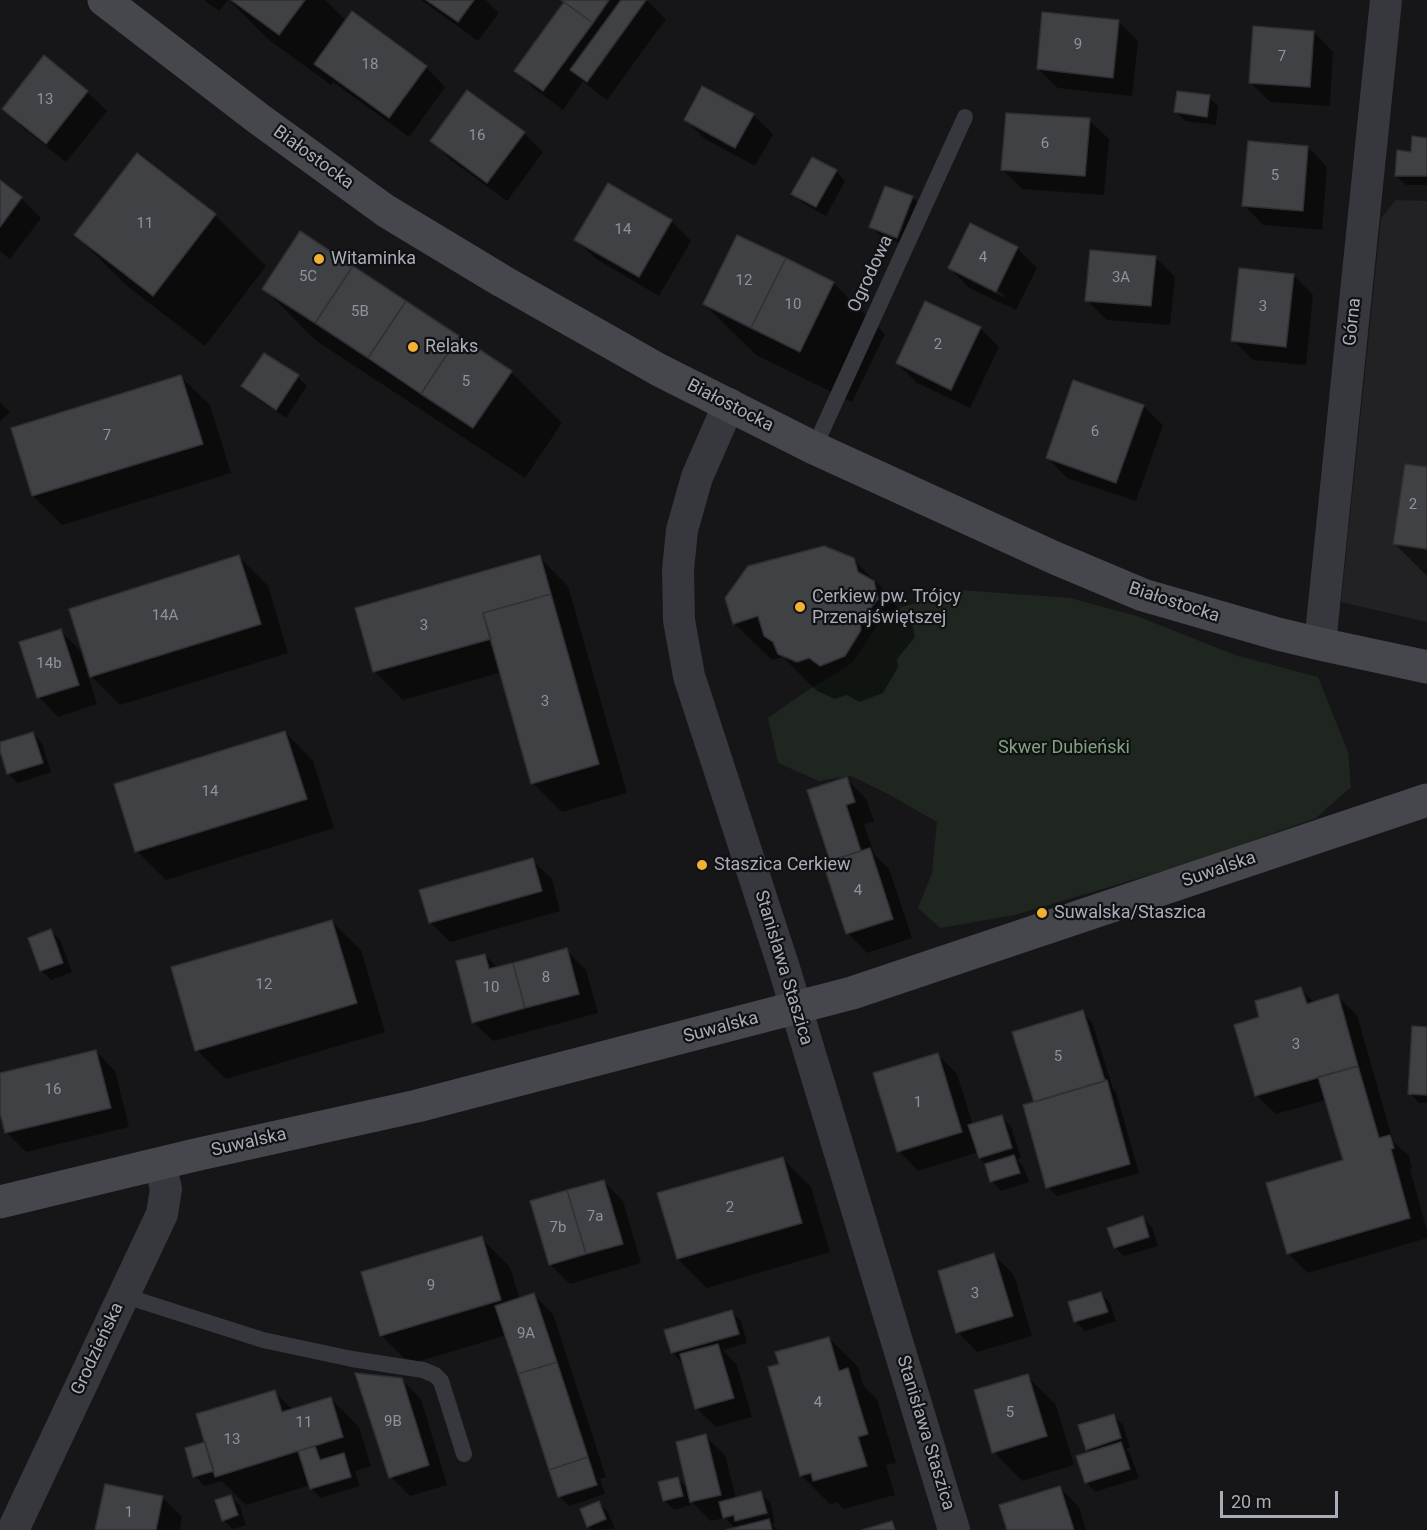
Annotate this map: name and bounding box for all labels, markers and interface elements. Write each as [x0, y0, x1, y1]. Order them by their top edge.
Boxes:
house number: 9 [1074, 36, 1082, 54]
house number: 7 [1278, 48, 1286, 66]
house number: 18 [362, 56, 378, 74]
house number: 13 [37, 91, 53, 109]
street label: Białostocka [269, 122, 357, 194]
house number: 16 [469, 127, 485, 145]
house number: 6 [1041, 135, 1049, 153]
house number: 5 [1271, 167, 1279, 185]
house number: 11 [137, 215, 153, 233]
house number: 14 [615, 221, 631, 239]
street label: Ogrodowa [844, 232, 898, 316]
place label: Witaminka [331, 248, 416, 270]
house number: 4 [979, 249, 987, 267]
marker: Witaminka [312, 252, 326, 266]
house number: 5C [299, 268, 317, 286]
house number: 3A [1112, 269, 1130, 287]
house number: 12 [736, 272, 752, 290]
house number: 10 [785, 296, 801, 314]
street label: Górna [1340, 297, 1366, 347]
house number: 3 [1259, 298, 1267, 316]
house number: 5B [351, 303, 369, 321]
place label: Relaks [425, 336, 478, 358]
house number: 2 [934, 336, 942, 354]
marker: Relaks [406, 340, 420, 354]
house number: 5 [462, 373, 470, 391]
street label: Białostocka [683, 375, 777, 437]
house number: 6 [1091, 423, 1099, 441]
house number: 7 [103, 427, 111, 445]
house number: 2 [1409, 496, 1417, 514]
street label: Białostocka [1126, 578, 1222, 628]
place label: Cerkiew pw. Trójcy Przenajświętszej [812, 586, 961, 628]
marker: Cerkiew pw. Trójcy Przenajświętszej [793, 600, 807, 614]
house number: 14A [152, 607, 178, 625]
house number: 3 [420, 617, 428, 635]
house number: 14b [36, 655, 62, 673]
house number: 3 [541, 693, 549, 711]
park label: Skwer Dubieński [998, 737, 1130, 759]
house number: 14 [202, 783, 218, 801]
street label: Suwalska [1179, 847, 1259, 893]
place label: Staszica Cerkiew [714, 854, 851, 876]
marker: Staszica Cerkiew [695, 858, 709, 872]
house number: 4 [854, 882, 862, 900]
street label: Stanisława Staszica [749, 888, 817, 1048]
place label: Suwalska/Staszica [1054, 902, 1206, 924]
marker: Suwalska/Staszica [1035, 906, 1049, 920]
house number: 8 [542, 969, 550, 987]
house number: 12 [256, 976, 272, 994]
house number: 10 [483, 979, 499, 997]
street label: Suwalska [681, 1008, 761, 1048]
house number: 3 [1292, 1036, 1300, 1054]
house number: 5 [1054, 1048, 1062, 1066]
house number: 16 [45, 1081, 61, 1099]
house number: 1 [914, 1094, 922, 1112]
street label: Suwalska [209, 1124, 289, 1162]
house number: 2 [726, 1199, 734, 1217]
house number: 7a [587, 1208, 603, 1226]
house number: 7b [550, 1219, 566, 1237]
house number: 9 [427, 1277, 435, 1295]
house number: 3 [971, 1285, 979, 1303]
street label: Grodzieńska [67, 1299, 129, 1399]
house number: 9A [517, 1325, 535, 1343]
street label: Stanisława Staszica [891, 1353, 959, 1513]
house number: 4 [814, 1394, 822, 1412]
house number: 5 [1006, 1404, 1014, 1422]
house number: 9B [384, 1413, 402, 1431]
house number: 11 [296, 1414, 312, 1432]
house number: 13 [224, 1431, 240, 1449]
scale bar [1223, 1479, 1342, 1517]
text: 20 m [1231, 1491, 1271, 1512]
house number: 1 [125, 1504, 133, 1522]

